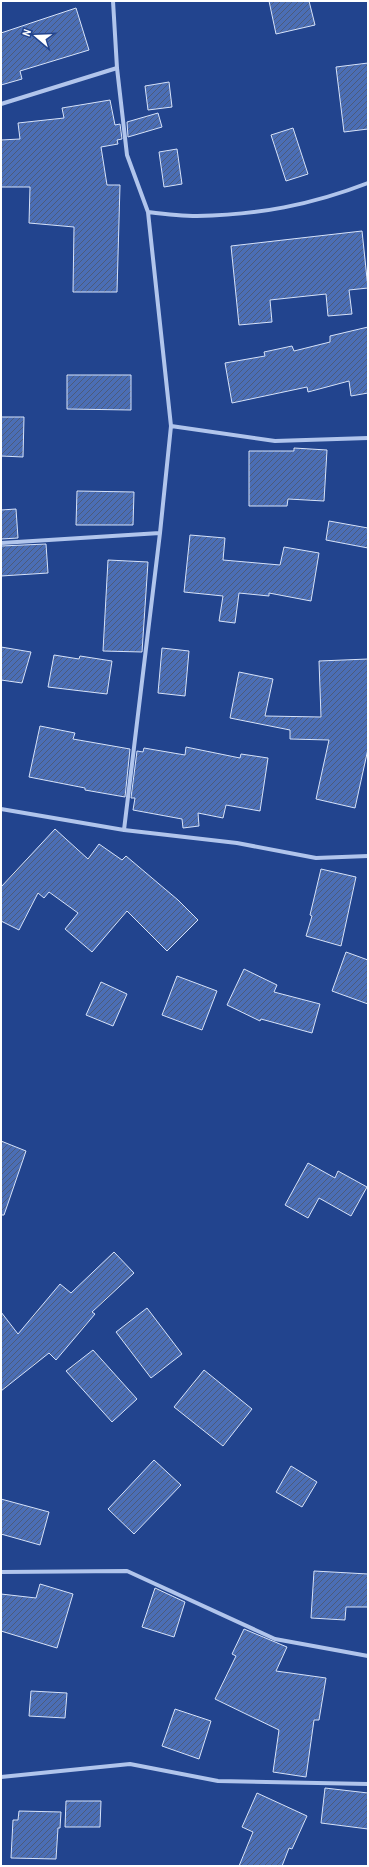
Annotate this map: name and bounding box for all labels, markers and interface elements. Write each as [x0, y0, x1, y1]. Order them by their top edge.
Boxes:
north arrow [16, 16, 56, 56]
text: N [19, 27, 34, 38]

